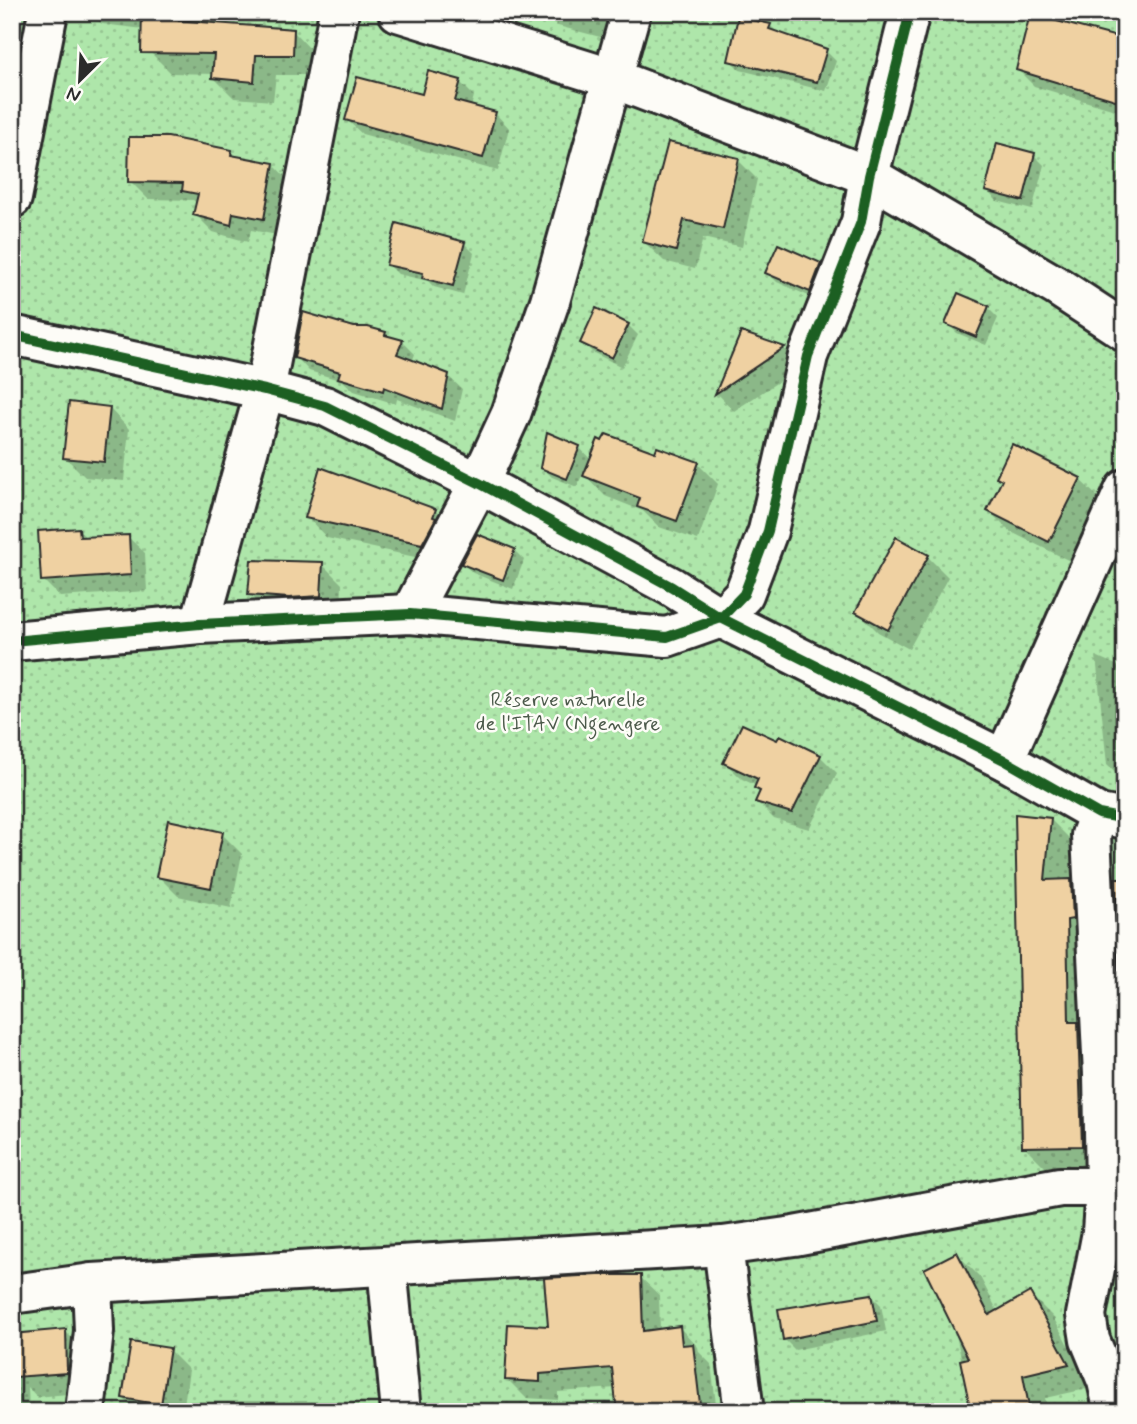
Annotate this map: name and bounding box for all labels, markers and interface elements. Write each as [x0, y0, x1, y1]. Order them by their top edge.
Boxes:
north arrow [46, 46, 116, 116]
text: N [63, 80, 85, 108]
park label: Réserve naturelle de l'ITAV (Ngengere [476, 686, 660, 740]

